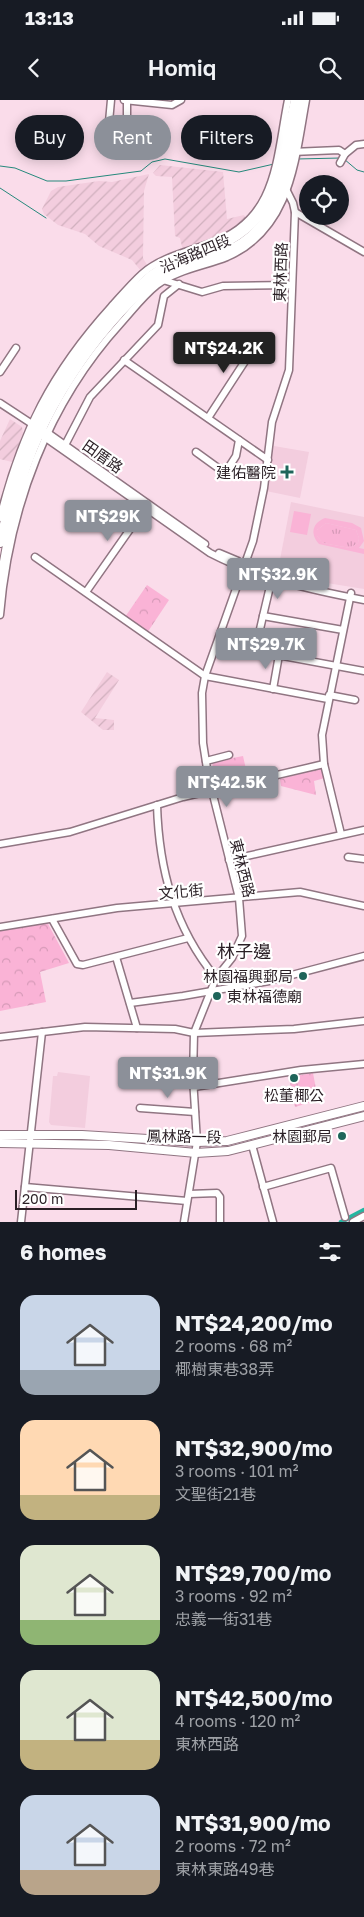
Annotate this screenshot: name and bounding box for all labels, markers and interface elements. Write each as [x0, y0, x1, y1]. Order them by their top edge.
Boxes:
text: 13:13 [25, 6, 74, 29]
icon: back [20, 54, 48, 82]
text: Homiq [148, 54, 216, 81]
icon: search [316, 54, 344, 82]
chip: Buy [15, 115, 84, 160]
chip: Rent [94, 115, 171, 160]
chip: Filters [181, 115, 272, 160]
map controls [299, 175, 349, 225]
button: locate [299, 175, 349, 225]
street label: 沿海路四段 [157, 230, 233, 276]
street label: 東林西路 [270, 242, 290, 302]
pin: NT$24.2K [172, 332, 276, 374]
text: NT$24.2K [184, 338, 264, 358]
street label: 田厝路 [79, 436, 127, 476]
place label: 建佑醫院 [216, 463, 276, 481]
marker: 建佑醫院 [280, 465, 294, 479]
pin: NT$29K [67, 500, 149, 542]
text: NT$29K [76, 506, 140, 526]
pin: NT$32.9K [226, 558, 330, 600]
text: NT$32.9K [238, 564, 318, 584]
pin: NT$29.7K [214, 628, 318, 670]
text: NT$29.7K [227, 634, 305, 654]
pin: NT$42.5K [175, 766, 279, 808]
text: NT$42.5K [187, 772, 267, 792]
street label: 東林西路 [227, 837, 259, 899]
street label: 文化街 [158, 880, 204, 902]
district label: 林子邊 [217, 940, 271, 962]
place label: 林園福興郵局 [203, 967, 293, 985]
marker: 林園福興郵局 [297, 970, 309, 982]
place label: 東林福德廟 [227, 987, 302, 1005]
marker: 東林福德廟 [211, 990, 223, 1002]
pin: NT$31.9K [116, 1056, 220, 1099]
text: NT$31.9K [129, 1063, 207, 1083]
marker: 松董椰公 [288, 1072, 300, 1084]
place label: 松董椰公 [264, 1086, 324, 1104]
street label: 鳳林路一段 [146, 1126, 222, 1146]
place label: 林園郵局 [272, 1127, 332, 1145]
marker: 林園郵局 [336, 1130, 348, 1142]
scale bar [15, 1187, 138, 1210]
text: 200 m [22, 1190, 63, 1207]
icon: filters [316, 1238, 344, 1266]
text: 6 homes [20, 1239, 106, 1265]
text: NT$24,200/mo [175, 1310, 333, 1336]
icon: home [60, 1315, 120, 1375]
text: 2 rooms · 68 m² [175, 1336, 292, 1356]
text: 椰樹東巷38弄 [175, 1359, 274, 1379]
text: NT$32,900/mo [175, 1435, 333, 1461]
icon: home [60, 1440, 120, 1500]
text: 3 rooms · 101 m² [175, 1461, 298, 1481]
text: 文聖街21巷 [175, 1484, 256, 1504]
text: NT$29,700/mo [175, 1560, 331, 1586]
icon: home [60, 1565, 120, 1625]
text: 3 rooms · 92 m² [175, 1586, 292, 1606]
text: 忠義一街31巷 [175, 1609, 272, 1629]
text: NT$42,500/mo [175, 1685, 333, 1711]
icon: home [60, 1690, 120, 1750]
text: 4 rooms · 120 m² [175, 1711, 300, 1731]
text: 東林西路 [175, 1734, 239, 1754]
text: NT$31,900/mo [175, 1810, 331, 1836]
icon: home [60, 1815, 120, 1875]
text: 2 rooms · 72 m² [175, 1836, 291, 1856]
text: 東林東路49巷 [175, 1859, 274, 1879]

